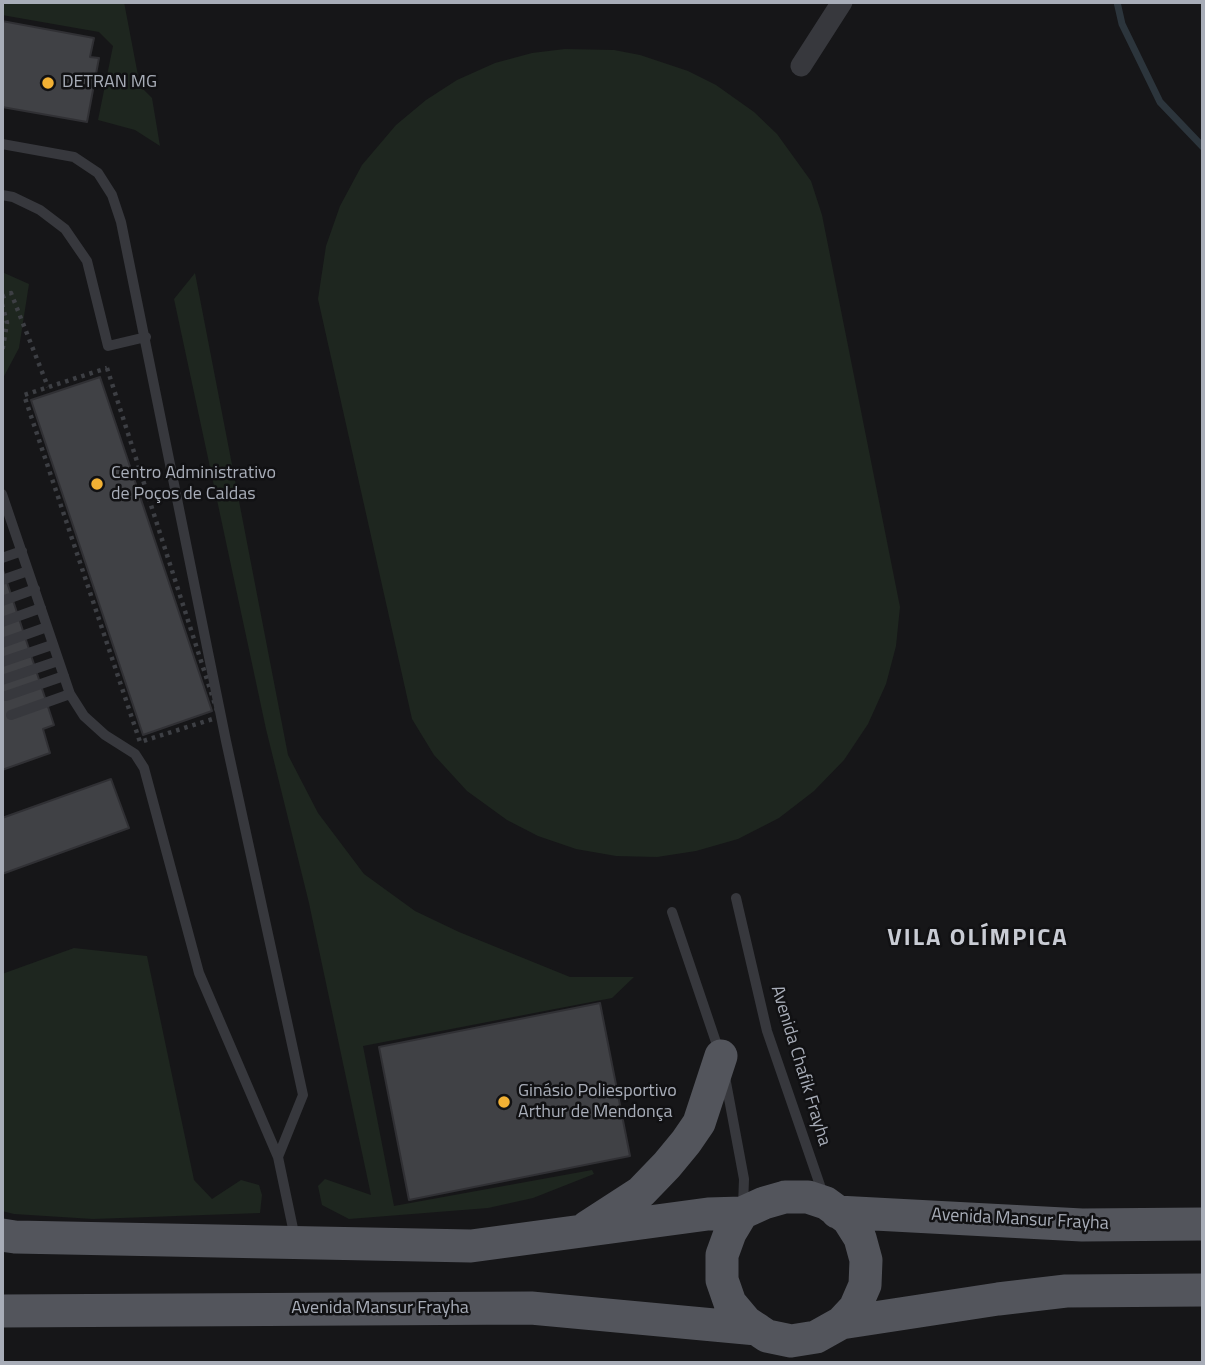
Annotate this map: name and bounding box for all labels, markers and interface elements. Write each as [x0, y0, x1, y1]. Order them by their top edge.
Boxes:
place label: DETRAN MG [62, 72, 157, 94]
marker: DETRAN MG [40, 75, 56, 91]
place label: Centro Administrativo de Poços de Caldas [111, 463, 276, 505]
marker: Centro Administrativo de Poços de Caldas [89, 476, 105, 492]
district label: VILA OLÍMPICA [889, 925, 1067, 953]
street label: Avenida Chafik Frayha [765, 983, 835, 1149]
place label: Ginásio Poliesportivo Arthur de Mendonça [518, 1081, 677, 1124]
marker: Ginásio Poliesportivo Arthur de Mendonça [496, 1094, 512, 1110]
street label: Avenida Mansur Frayha [931, 1205, 1109, 1235]
street label: Avenida Mansur Frayha [291, 1298, 469, 1320]

